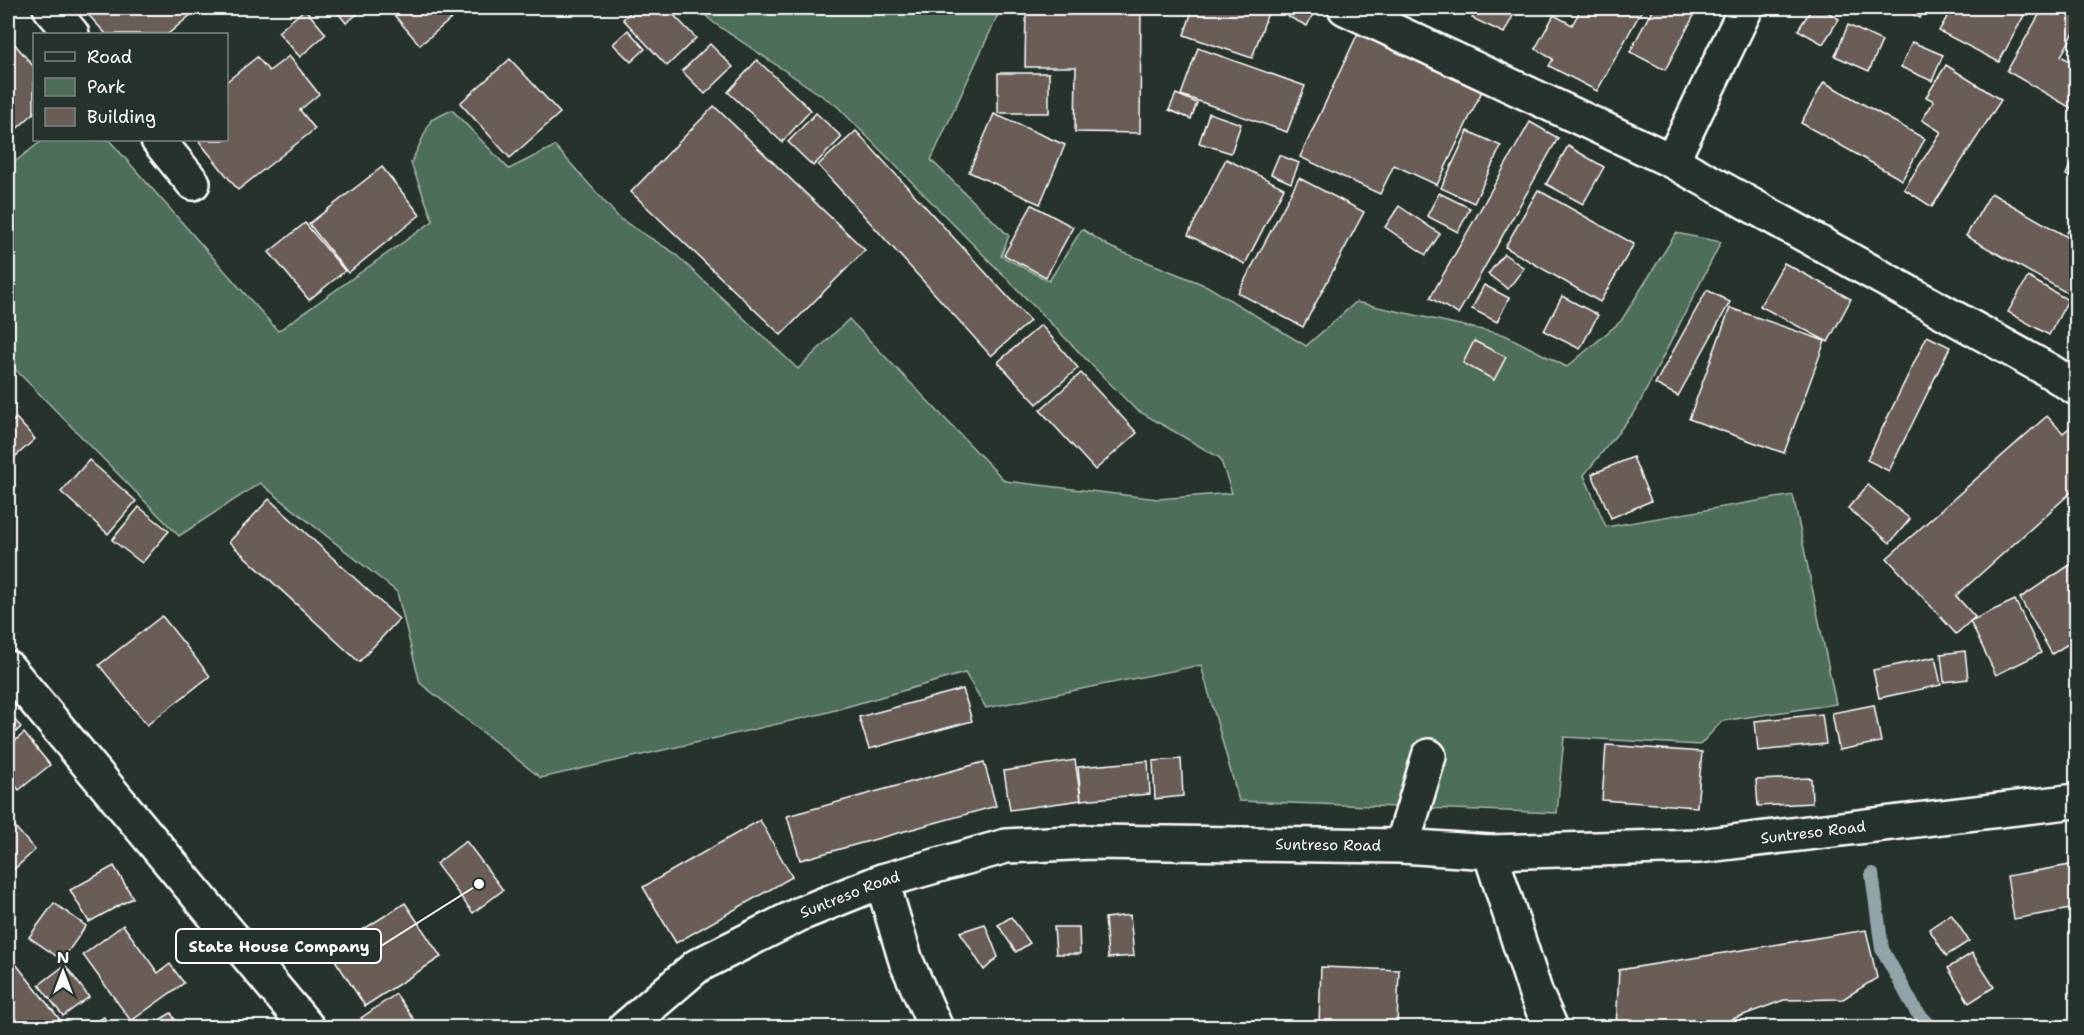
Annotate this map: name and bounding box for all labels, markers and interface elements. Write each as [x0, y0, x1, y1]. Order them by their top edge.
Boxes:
legend [33, 33, 228, 141]
text: Road [87, 45, 132, 69]
text: Park [87, 75, 126, 99]
text: Building [87, 105, 156, 129]
street label: Suntreso Road [1760, 816, 1867, 849]
street label: Suntreso Road [1275, 834, 1382, 856]
street label: Suntreso Road [797, 866, 903, 923]
callout: State House Company [176, 929, 381, 963]
text: State House Company [189, 936, 369, 957]
north arrow [33, 942, 93, 1002]
text: N [57, 947, 69, 968]

